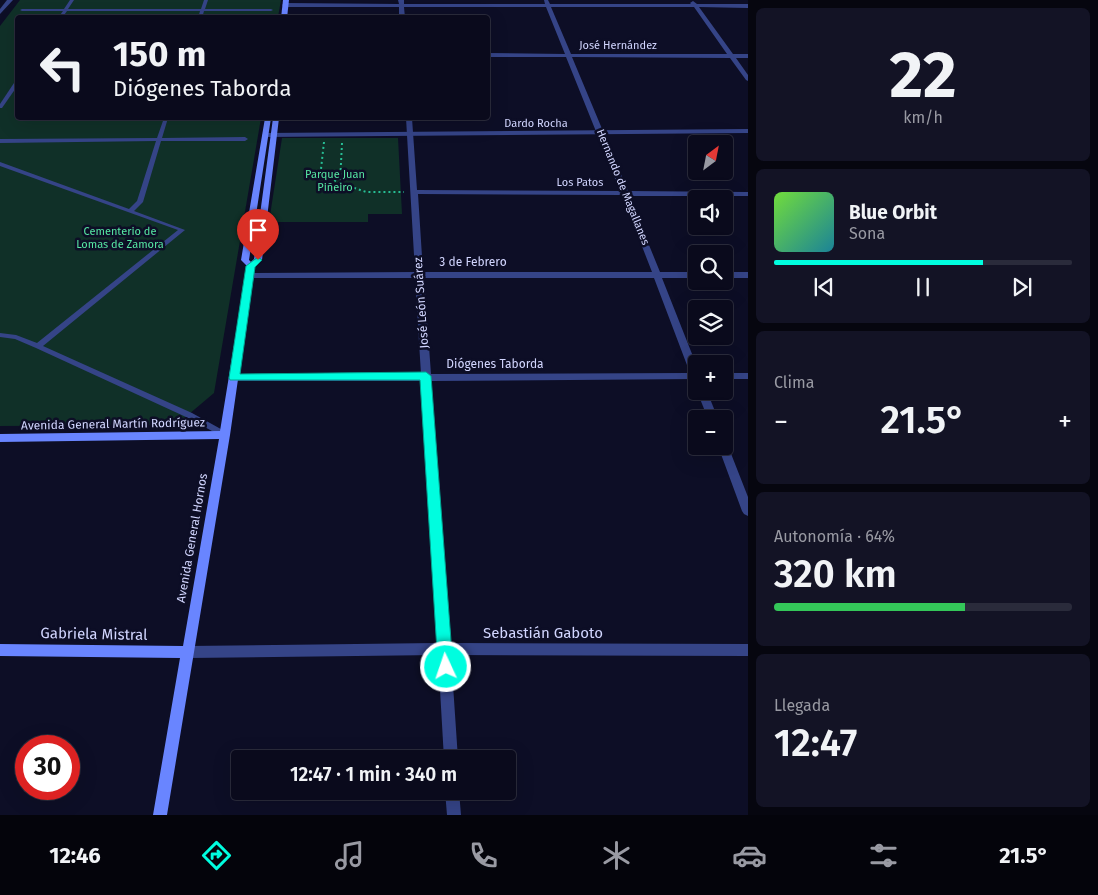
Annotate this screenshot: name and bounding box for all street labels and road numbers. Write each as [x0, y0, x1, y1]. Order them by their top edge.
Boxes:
street label: José Hernández [579, 39, 657, 52]
street label: Dardo Rocha [504, 117, 568, 130]
street label: Hernando de Magallanes [594, 127, 652, 247]
street label: Los Patos [557, 176, 603, 189]
street label: 3 de Febrero [439, 255, 507, 269]
street label: José León Suárez [411, 257, 431, 349]
street label: Diógenes Taborda [446, 357, 544, 371]
street label: Avenida General Martín Rodríguez [21, 415, 205, 433]
street label: Avenida General Hornos [174, 472, 210, 604]
street label: Gabriela Mistral [40, 624, 148, 644]
street label: Sebastián Gaboto [483, 624, 603, 642]

